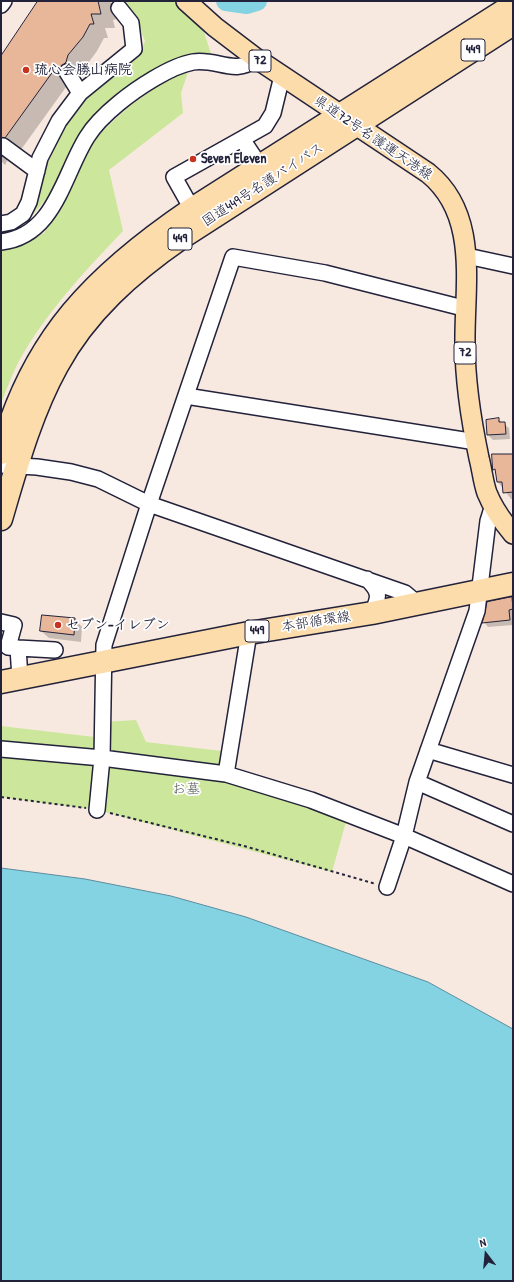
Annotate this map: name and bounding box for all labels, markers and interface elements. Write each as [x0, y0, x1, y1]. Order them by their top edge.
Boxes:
road number: 449 [461, 39, 485, 61]
road number: 72 [249, 50, 271, 72]
place label: 琉心会勝山病院 [34, 62, 132, 78]
marker: 琉心会勝山病院 [21, 65, 31, 75]
street label: 県道72号名護運天港線 [310, 92, 436, 184]
street label: 国道449号名護バイパス [199, 139, 327, 231]
place label: Seven Eleven [201, 151, 267, 167]
marker: Seven Eleven [188, 154, 198, 164]
road number: 449 [168, 228, 192, 250]
road number: 72 [454, 342, 476, 364]
street label: 本部循環線 [280, 608, 352, 636]
place label: セブン-イレブン [66, 617, 170, 633]
marker: セブン-イレブン [53, 620, 63, 630]
road number: 449 [245, 620, 269, 642]
park label: お墓 [172, 781, 200, 797]
north arrow [466, 1234, 506, 1274]
text: N [478, 1235, 487, 1250]

